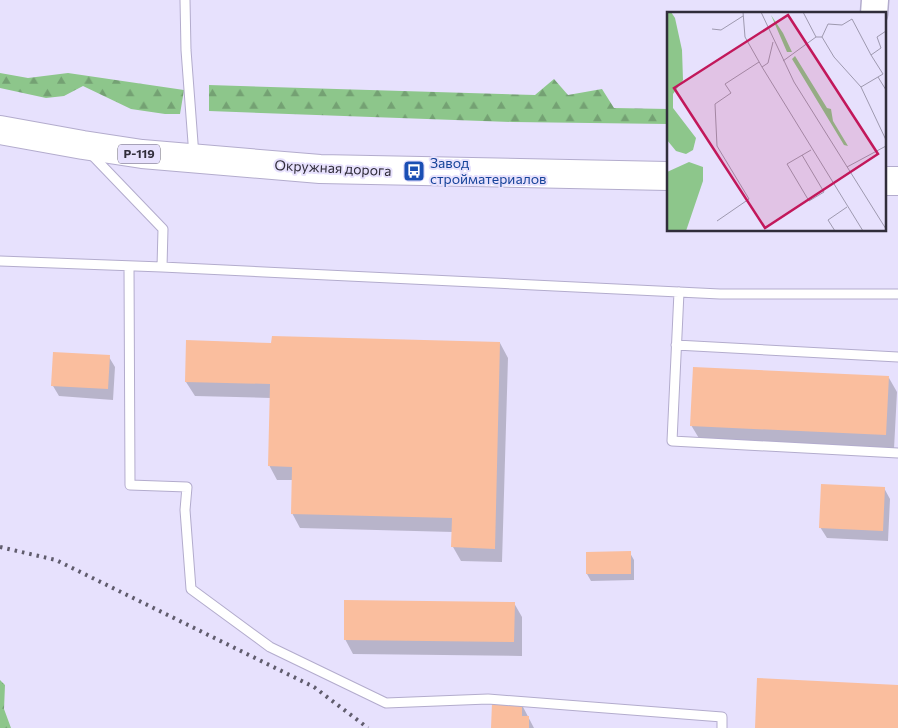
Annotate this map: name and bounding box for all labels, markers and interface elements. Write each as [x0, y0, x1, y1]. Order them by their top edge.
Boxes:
inset map [667, 12, 886, 231]
road number: Р-119 [118, 144, 160, 164]
place label: Завод стройматериалов [430, 154, 547, 187]
street label: Окружная дорога [274, 156, 392, 179]
bus stop icon: Завод стройматериалов [402, 159, 426, 183]

